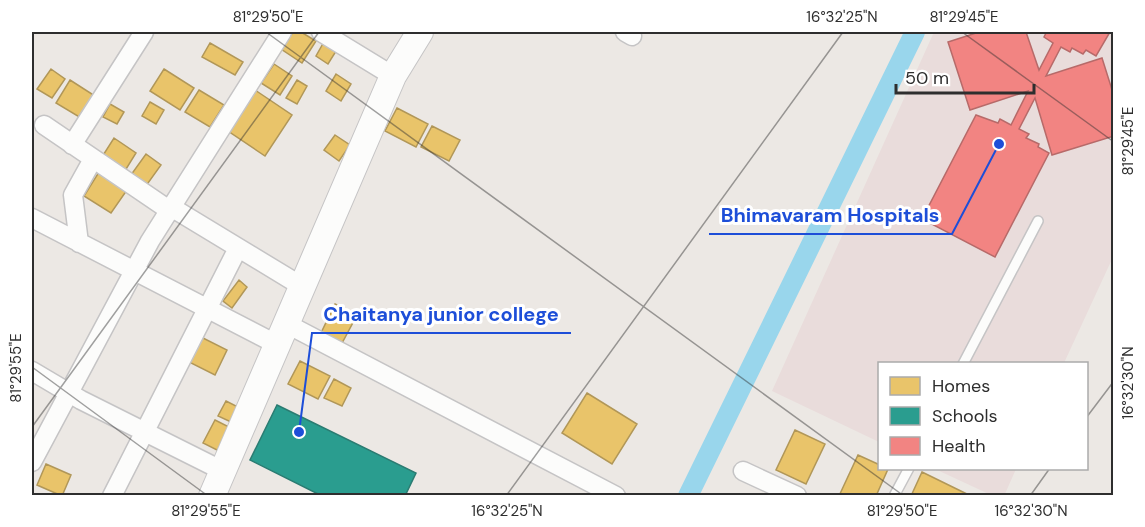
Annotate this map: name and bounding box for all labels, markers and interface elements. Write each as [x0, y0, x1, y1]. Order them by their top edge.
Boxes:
text: 81°29'50"E [233, 7, 303, 27]
text: 16°32'25"N [806, 7, 878, 27]
text: 81°29'45"E [930, 7, 999, 27]
scale bar [896, 57, 1034, 95]
text: 50 m [905, 66, 949, 90]
text: 81°29'45"E [1118, 107, 1138, 176]
callout: Bhimavaram Hospitals [709, 196, 952, 234]
text: Bhimavaram Hospitals [721, 202, 939, 228]
callout: Chaitanya junior college [312, 295, 571, 333]
text: Chaitanya junior college [323, 301, 559, 327]
text: 81°29'55"E [6, 333, 26, 403]
text: 16°32'30"N [1118, 347, 1138, 420]
legend [878, 362, 1088, 470]
text: Homes [932, 374, 990, 398]
text: Schools [932, 404, 997, 428]
text: Health [932, 434, 986, 458]
text: 81°29'55"E [171, 501, 241, 521]
text: 16°32'25"N [471, 501, 543, 521]
text: 81°29'50"E [867, 501, 937, 521]
text: 16°32'30"N [995, 501, 1068, 521]

